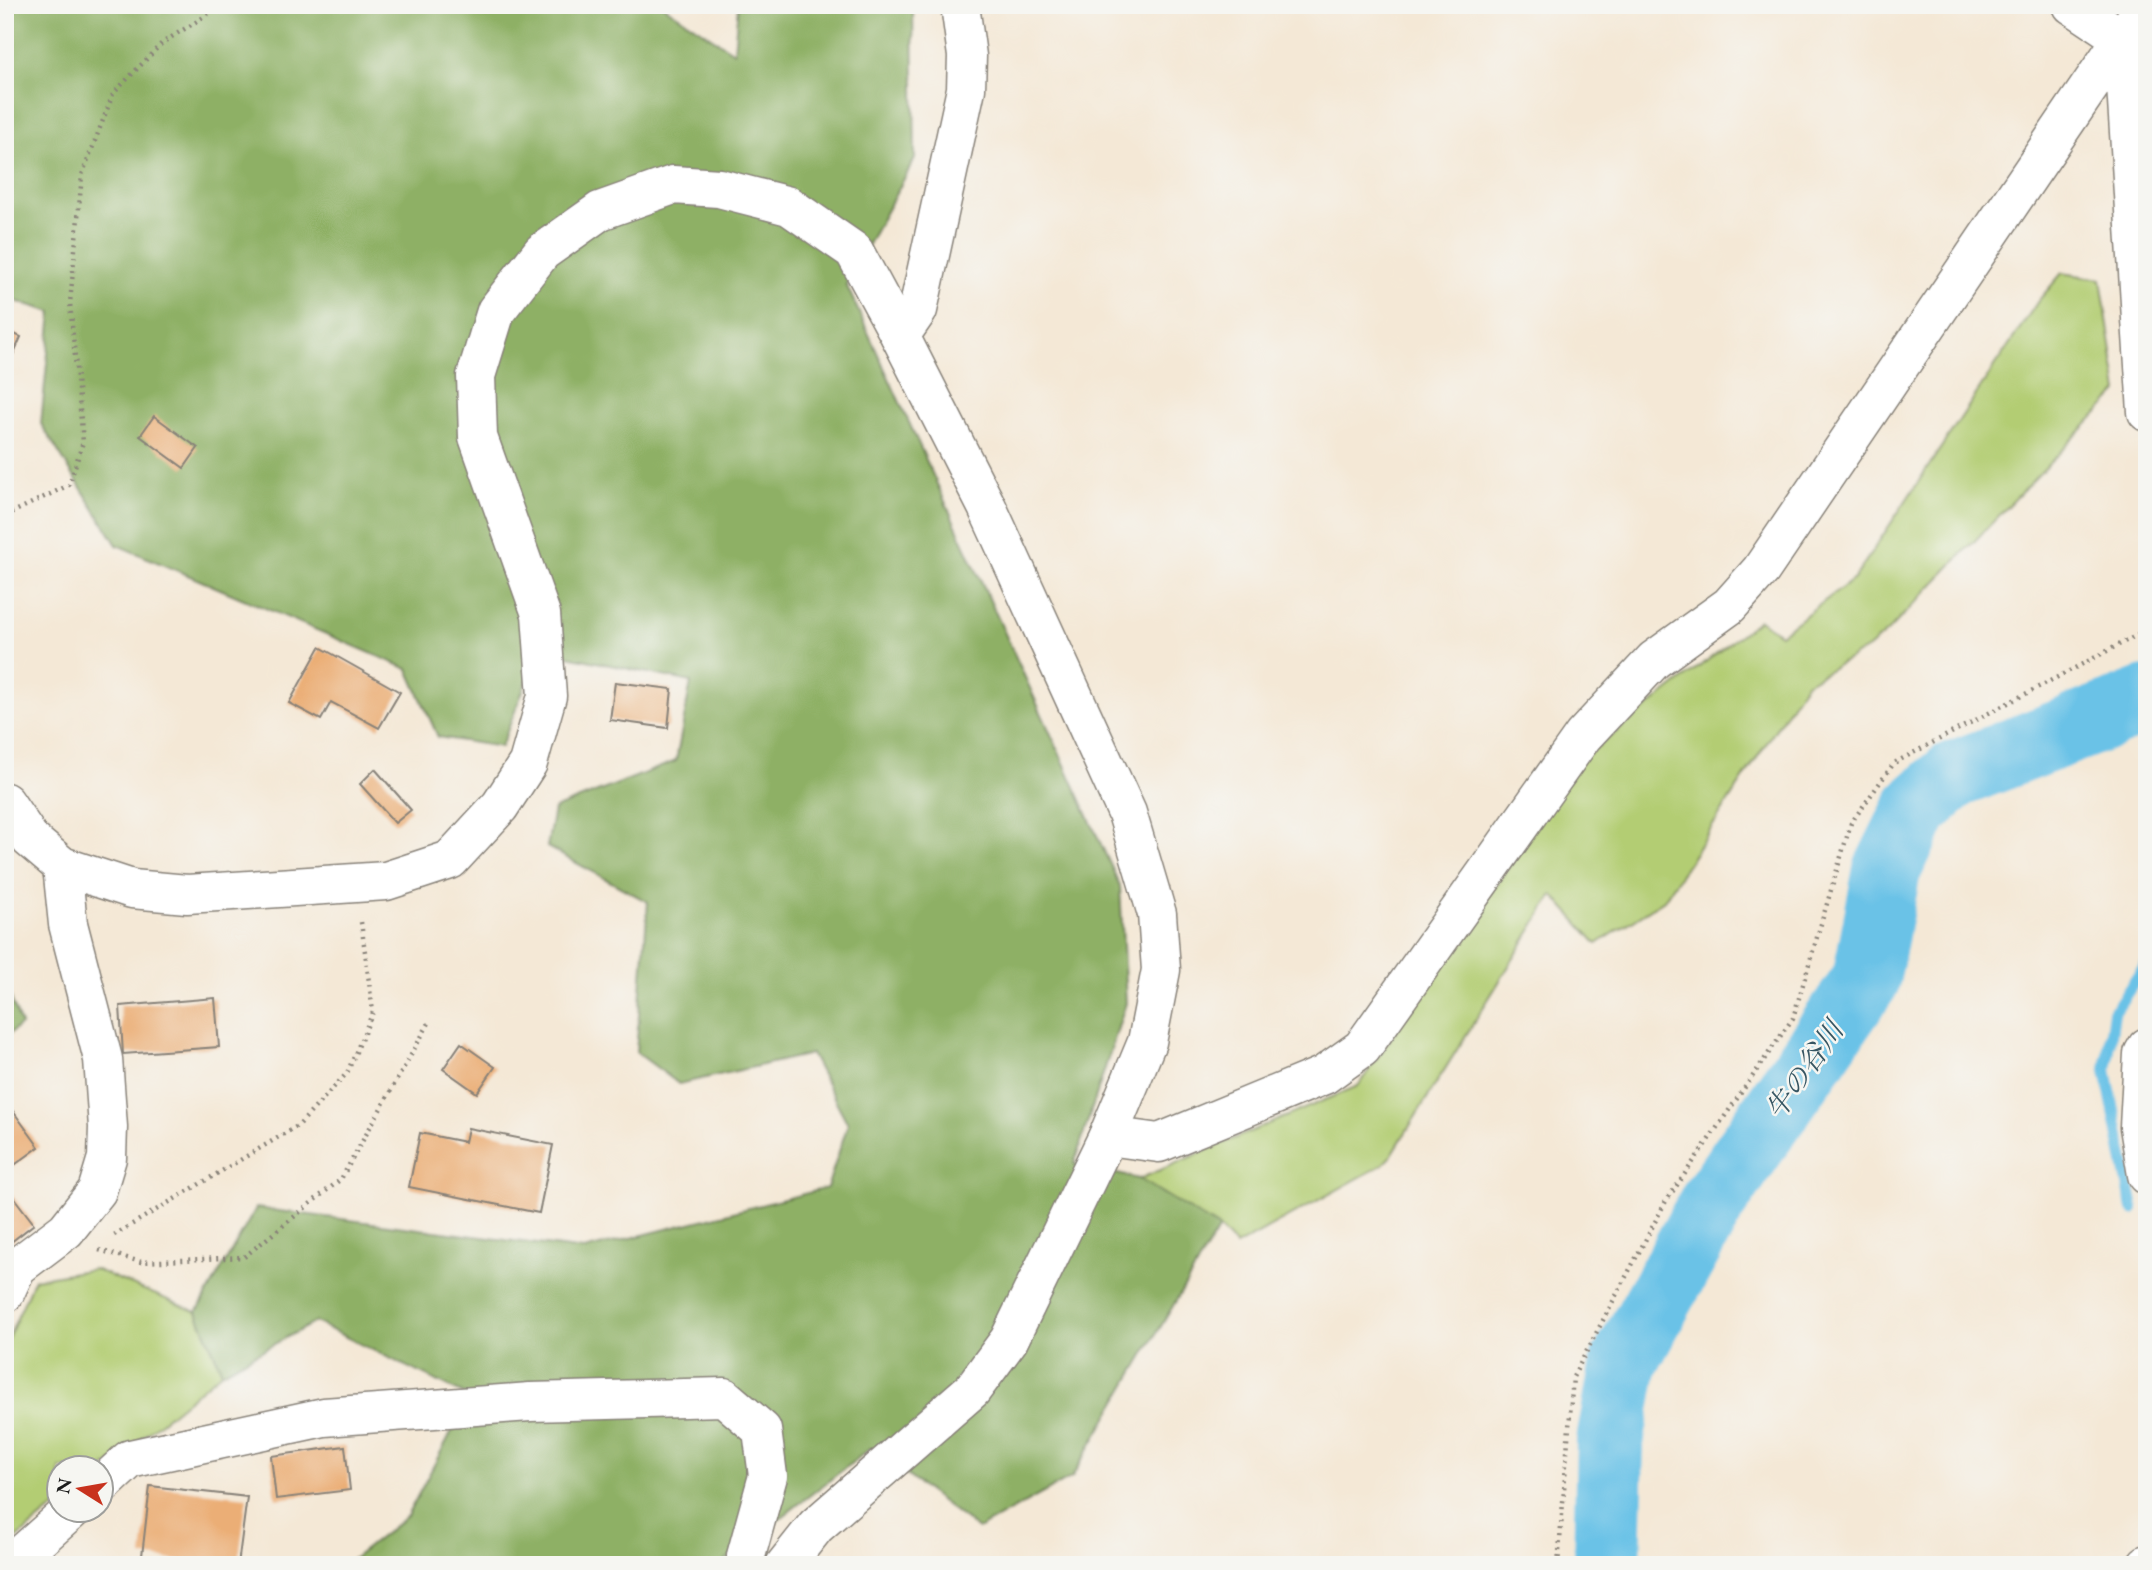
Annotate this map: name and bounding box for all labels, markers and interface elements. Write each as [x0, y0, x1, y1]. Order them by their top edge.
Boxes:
water label: 牛の谷川 [1757, 1011, 1853, 1126]
north arrow [46, 1454, 116, 1524]
text: N [50, 1475, 78, 1496]

